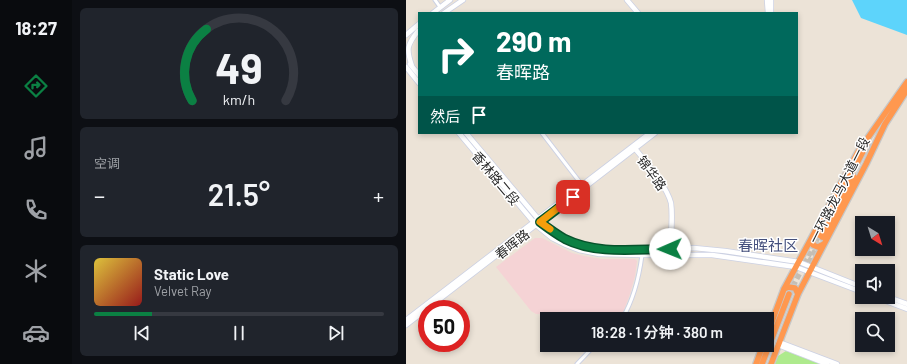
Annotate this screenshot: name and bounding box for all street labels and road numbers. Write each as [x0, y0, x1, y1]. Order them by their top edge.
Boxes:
street label: 一环路龙马大道一段 [805, 134, 873, 246]
street label: 香林路二段 [469, 148, 523, 208]
street label: 锦华路 [634, 153, 670, 193]
street label: 春晖路 [492, 226, 532, 262]

